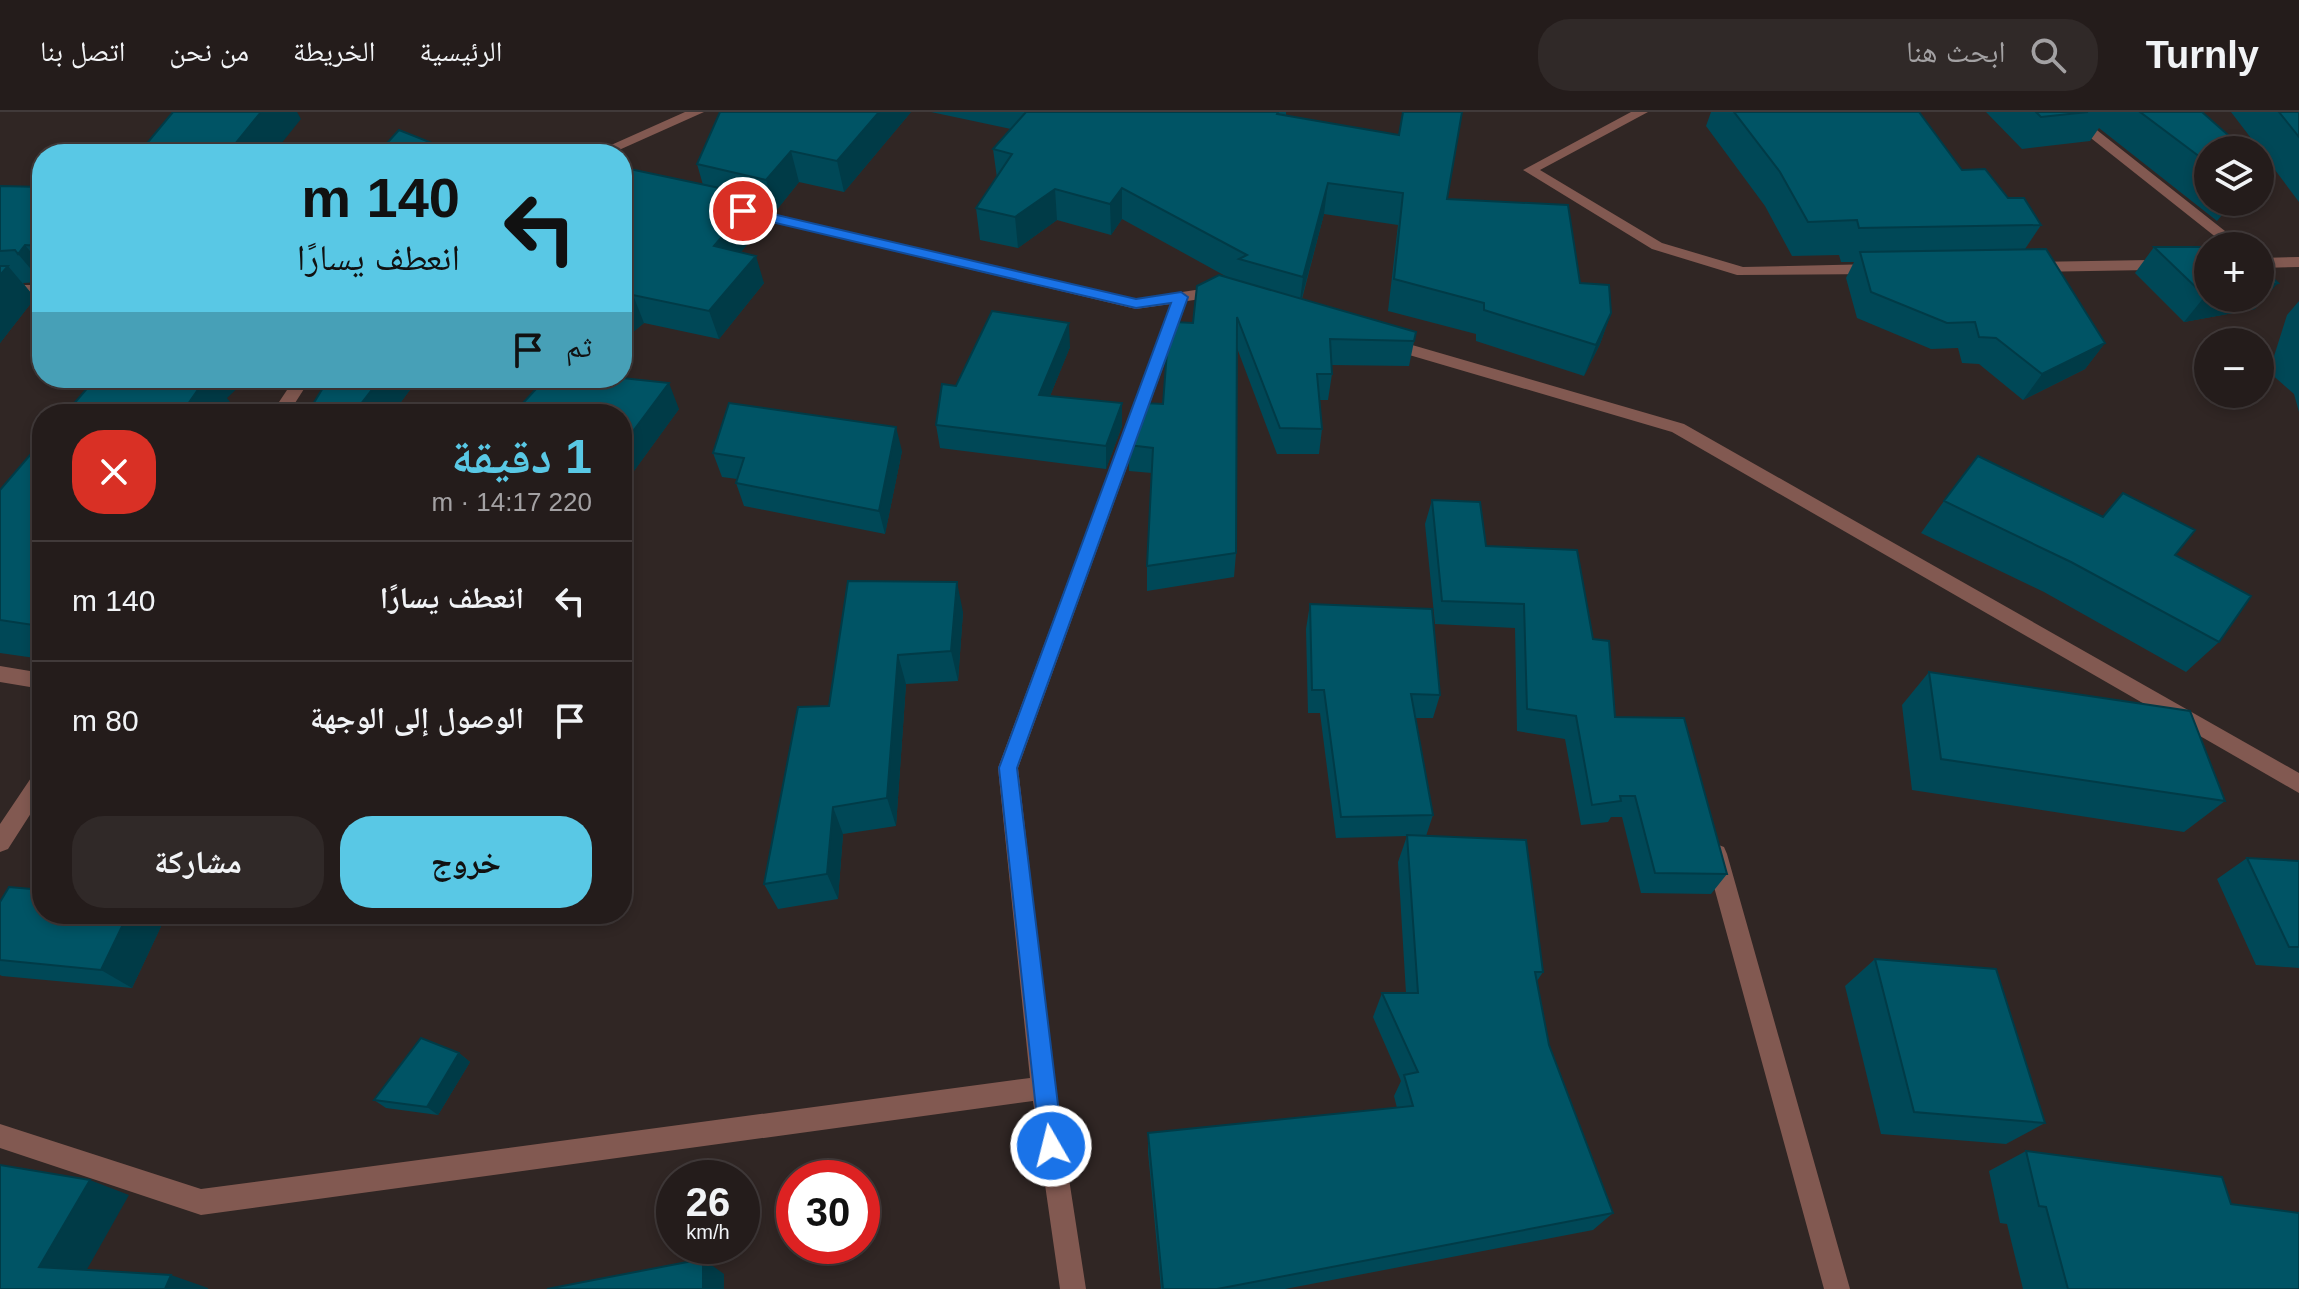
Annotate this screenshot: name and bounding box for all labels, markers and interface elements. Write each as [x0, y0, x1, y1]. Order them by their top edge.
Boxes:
search box [1538, 19, 2098, 91]
icon: search [2026, 33, 2070, 77]
text: Turnly [2146, 34, 2259, 76]
text: ابحث هنا [1906, 35, 2006, 68]
text: اتصل بنا [40, 36, 125, 67]
text: من نحن [169, 36, 249, 67]
text: الخريطة [293, 36, 375, 67]
text: الرئيسية [419, 36, 502, 67]
map controls [2194, 136, 2274, 408]
button: layers [2194, 136, 2274, 216]
text: 140 m [301, 166, 460, 229]
icon: left [488, 176, 592, 280]
pin [709, 177, 777, 245]
icon: arrive [721, 189, 765, 233]
button: + [2194, 232, 2274, 312]
text: انعطف يسارًا [297, 237, 460, 278]
icon: arrive [506, 328, 550, 372]
button: − [2194, 328, 2274, 408]
text: ثم [566, 330, 592, 363]
button: close [72, 430, 156, 514]
text: 1 دقيقة [451, 430, 592, 483]
text: 220 m · 14:17 [432, 487, 592, 517]
icon: left [548, 579, 592, 623]
text: انعطف يسارًا [380, 581, 524, 614]
text: 140 m [72, 584, 155, 617]
icon: arrive [548, 699, 592, 743]
text: الوصول إلى الوجهة [310, 701, 524, 734]
text: 80 m [72, 704, 139, 737]
button: مشاركة [72, 816, 324, 908]
button: خروج [340, 816, 592, 908]
position arrow [1009, 1104, 1093, 1188]
speed limit sign: 30 [776, 1160, 880, 1264]
text: 26 [686, 1180, 730, 1224]
text: km/h [686, 1221, 730, 1243]

